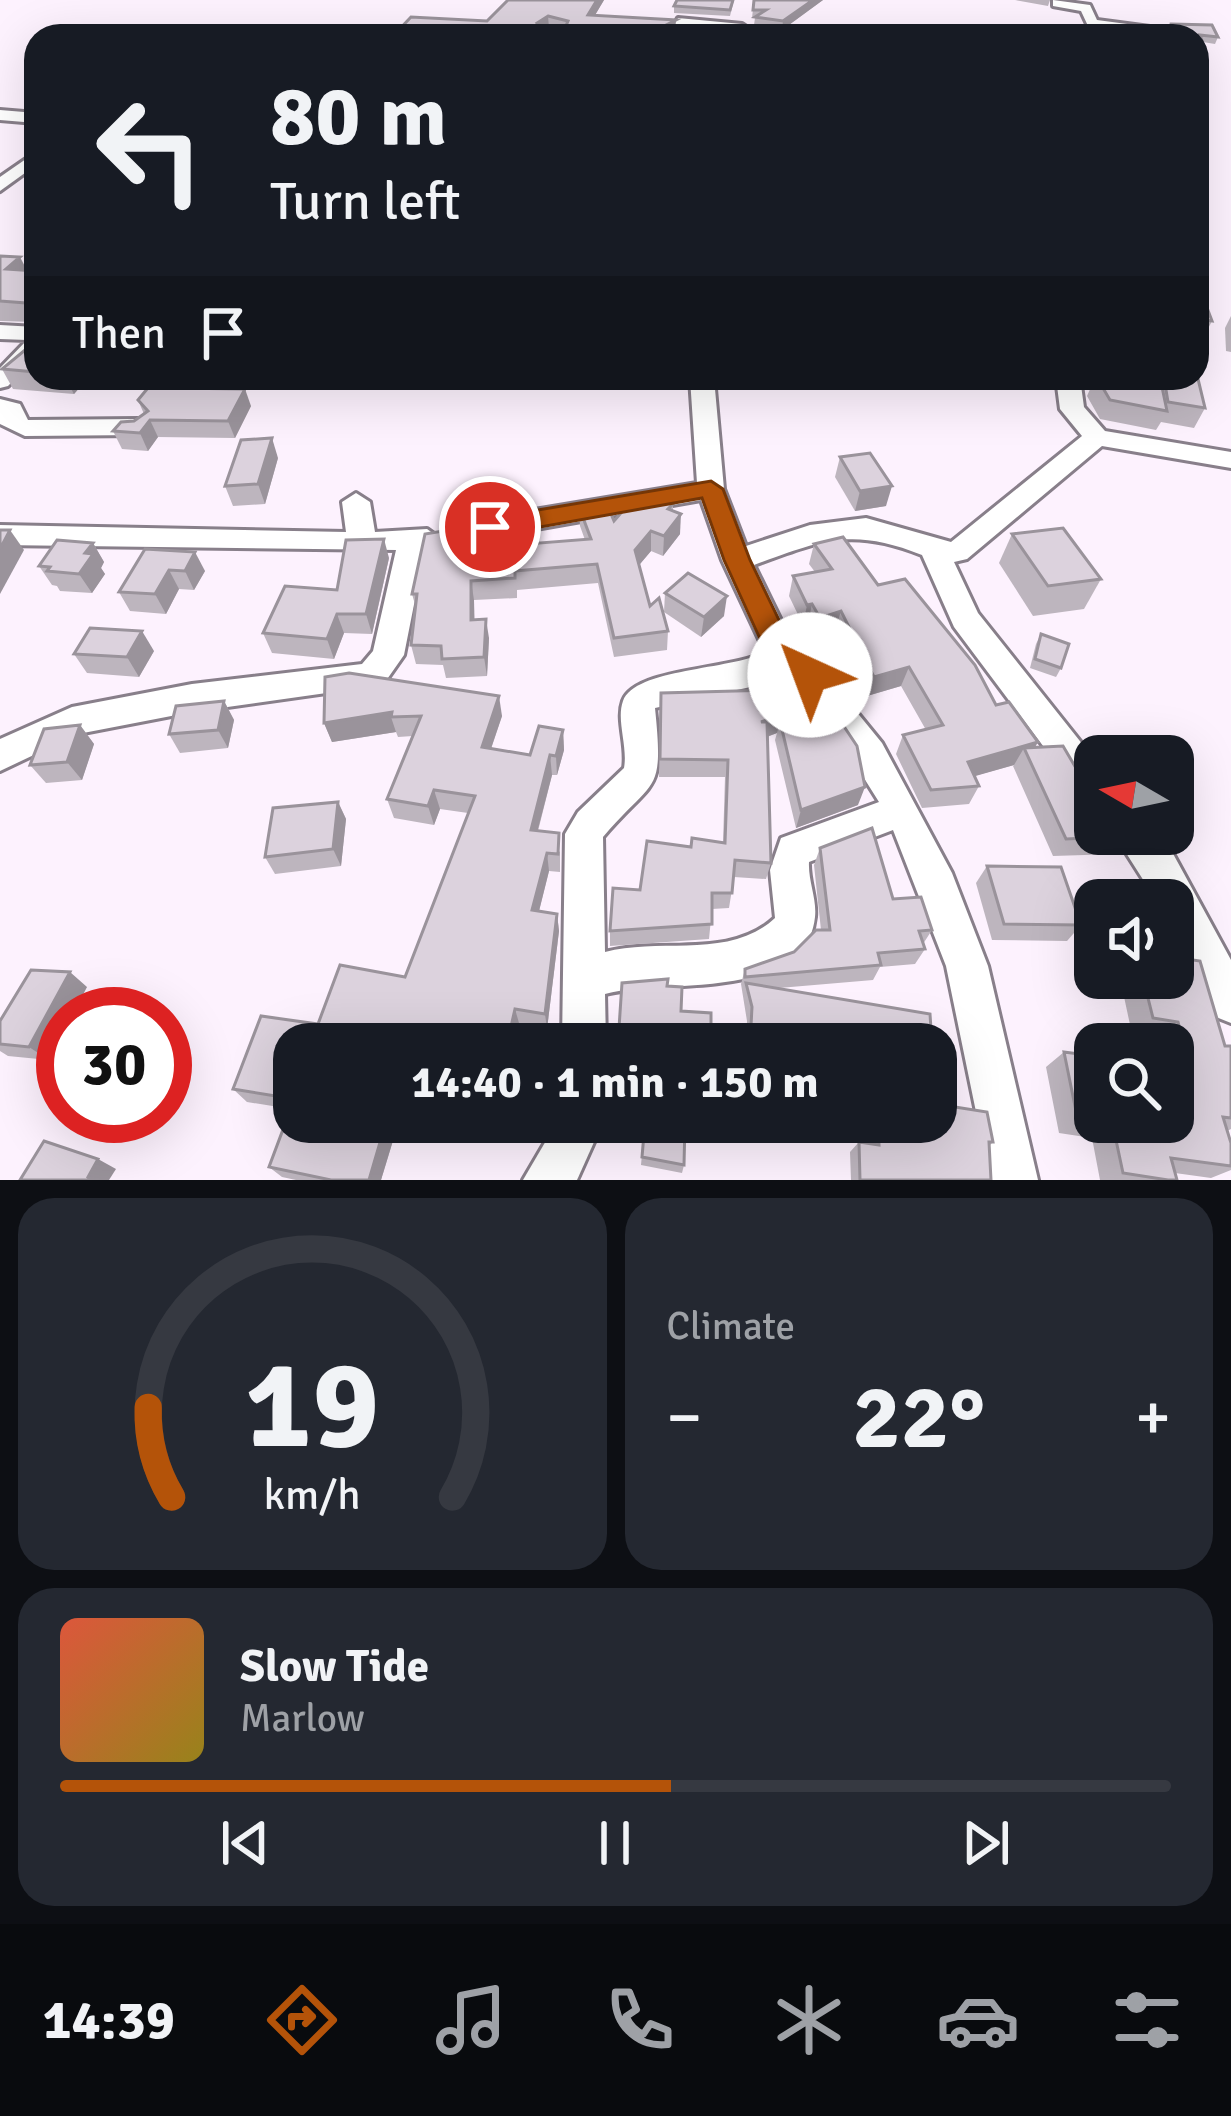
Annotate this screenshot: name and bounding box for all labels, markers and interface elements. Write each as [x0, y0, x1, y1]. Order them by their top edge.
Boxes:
text: 80 m [270, 65, 447, 169]
icon: left [72, 72, 228, 228]
text: Turn left [270, 168, 460, 235]
icon: arrive [190, 300, 256, 366]
text: Then [72, 306, 166, 361]
pin [439, 476, 541, 578]
icon: arrive [457, 494, 523, 560]
position arrow [747, 612, 873, 738]
north arrow [1074, 735, 1194, 855]
map controls [1074, 735, 1194, 1143]
button: sound [1074, 879, 1194, 999]
speed limit sign: 30 [36, 987, 192, 1143]
button: search [1074, 1023, 1194, 1143]
text: 14:40 · 1 min · 150 m [411, 1055, 819, 1110]
text: Climate [667, 1302, 795, 1350]
text: 19 [245, 1329, 380, 1482]
text: 22° [852, 1362, 985, 1473]
text: − [667, 1377, 702, 1458]
text: + [1135, 1377, 1171, 1458]
text: km/h [264, 1469, 361, 1522]
text: Slow Tide [240, 1639, 429, 1694]
text: Marlow [240, 1694, 365, 1742]
icon: previous [212, 1810, 278, 1876]
icon: pause [582, 1810, 648, 1876]
icon: next [953, 1810, 1019, 1876]
icon: directions [260, 1978, 344, 2062]
icon: music [429, 1978, 513, 2062]
icon: phone [598, 1978, 682, 2062]
icon: climate [767, 1978, 851, 2062]
icon: car [936, 1978, 1020, 2062]
icon: filters [1105, 1978, 1189, 2062]
text: 14:39 [42, 1987, 175, 2054]

